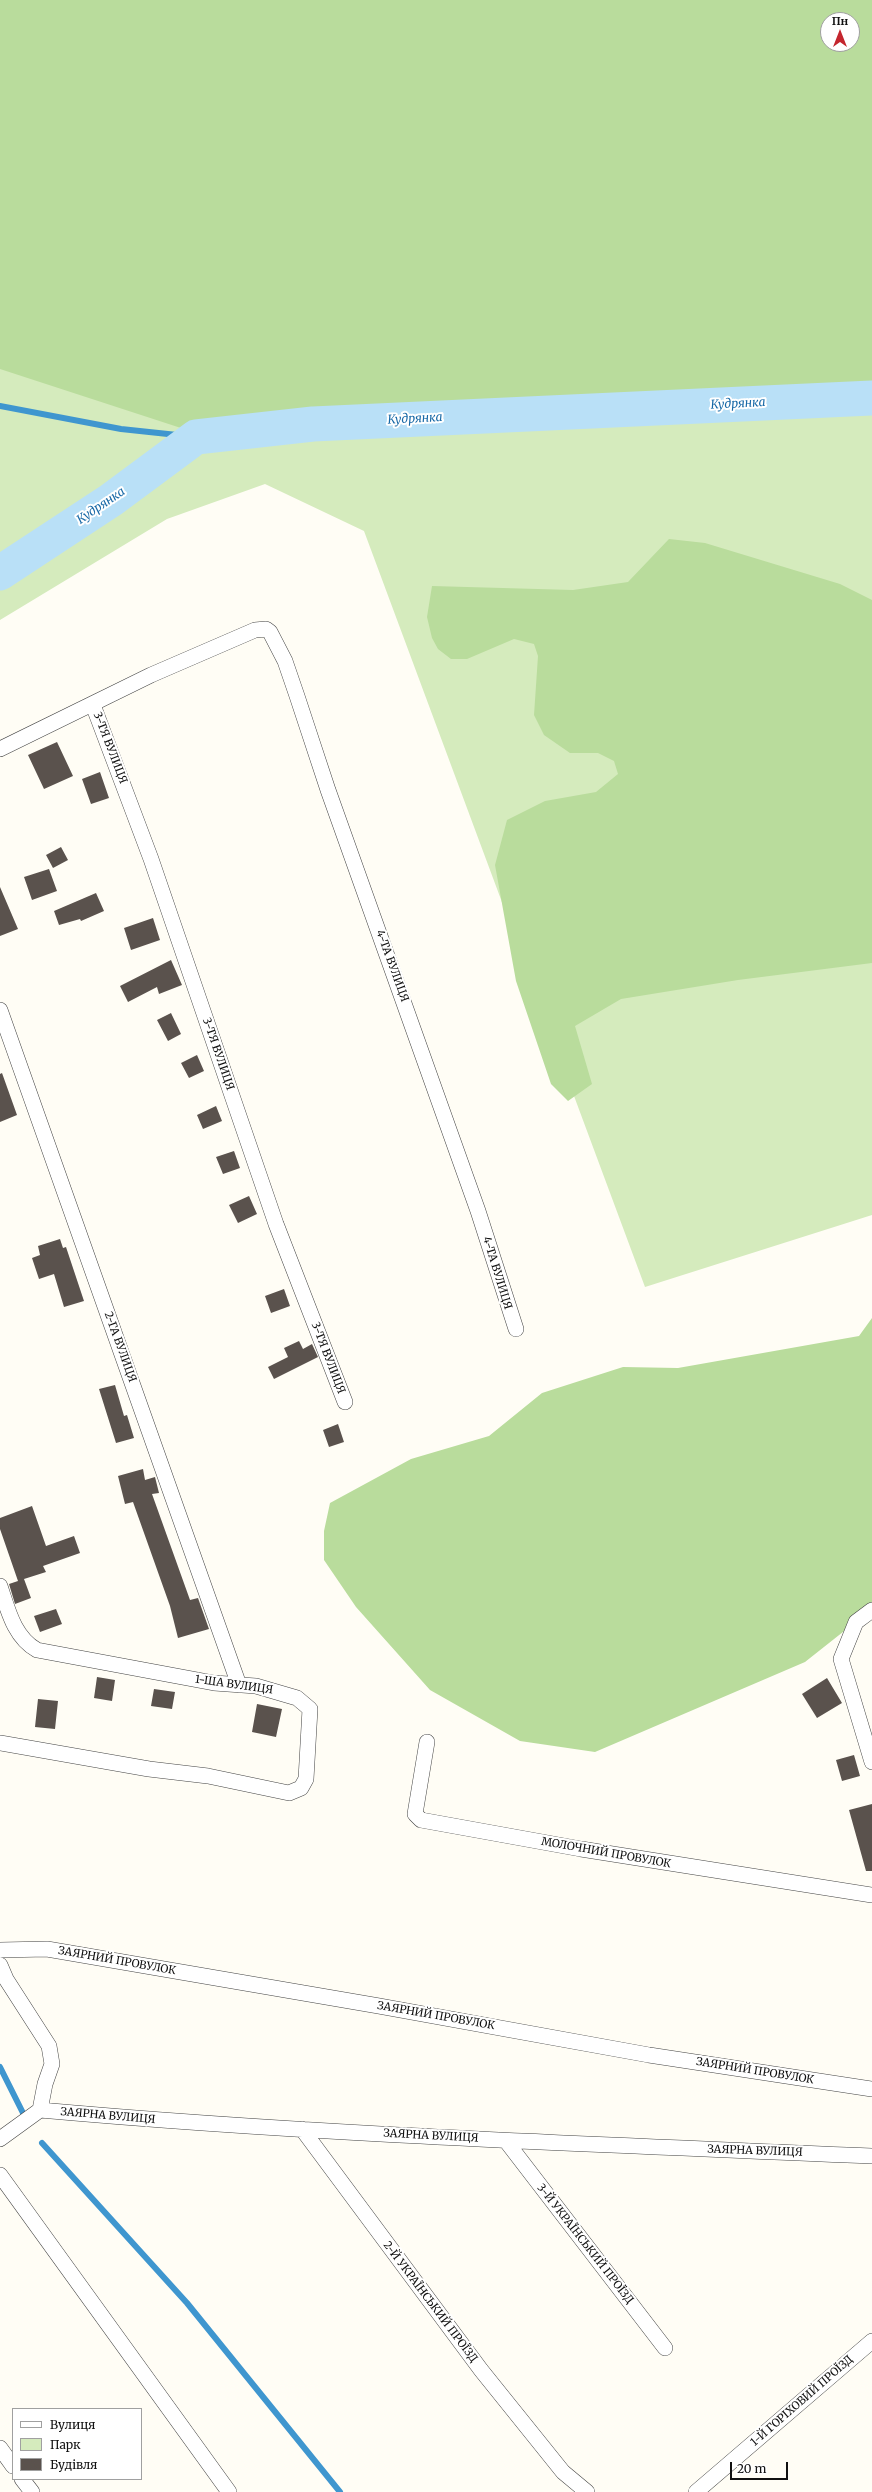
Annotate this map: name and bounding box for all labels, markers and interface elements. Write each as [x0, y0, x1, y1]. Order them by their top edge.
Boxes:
north arrow [820, 12, 860, 52]
text: Пн [832, 14, 848, 28]
water label: Кудрянка [710, 395, 766, 413]
water label: Кудрянка [387, 410, 443, 428]
water label: Кудрянка [74, 485, 128, 527]
street label: 3-ТЯ ВУЛИЦЯ [90, 710, 130, 786]
street label: 4-ТА ВУЛИЦЯ [373, 928, 411, 1004]
street label: 3-ТЯ ВУЛИЦЯ [199, 1016, 237, 1092]
street label: 4-ТА ВУЛИЦЯ [480, 1235, 514, 1311]
street label: 2-ГА ВУЛИЦЯ [101, 1310, 139, 1384]
street label: 3-ТЯ ВУЛИЦЯ [308, 1320, 348, 1396]
street label: 1-ША ВУЛИЦЯ [194, 1673, 274, 1697]
street label: МОЛОЧНИЙ ПРОВУЛОК [540, 1835, 672, 1871]
street label: ЗАЯРНИЙ ПРОВУЛОК [57, 1944, 177, 1978]
street label: ЗАЯРНИЙ ПРОВУЛОК [376, 1999, 496, 2033]
street label: ЗАЯРНИЙ ПРОВУЛОК [695, 2055, 815, 2087]
street label: ЗАЯРНА ВУЛИЦЯ [60, 2105, 156, 2127]
street label: ЗАЯРНА ВУЛИЦЯ [383, 2127, 479, 2145]
street label: ЗАЯРНА ВУЛИЦЯ [707, 2143, 803, 2159]
street label: 3-Й УКРАЇНСЬКИЙ ПРОЇЗД [534, 2181, 636, 2307]
street label: 2-Й УКРАЇНСЬКИЙ ПРОЇЗД [380, 2239, 480, 2365]
street label: 1-Й ГОРІХОВИЙ ПРОЇЗД [748, 2353, 856, 2449]
legend [12, 2408, 142, 2480]
text: Вулиця [50, 2417, 95, 2432]
text: Парк [50, 2437, 81, 2452]
scale bar [732, 2454, 790, 2480]
text: Будівля [50, 2457, 97, 2472]
text: 20 m [737, 2461, 766, 2476]

